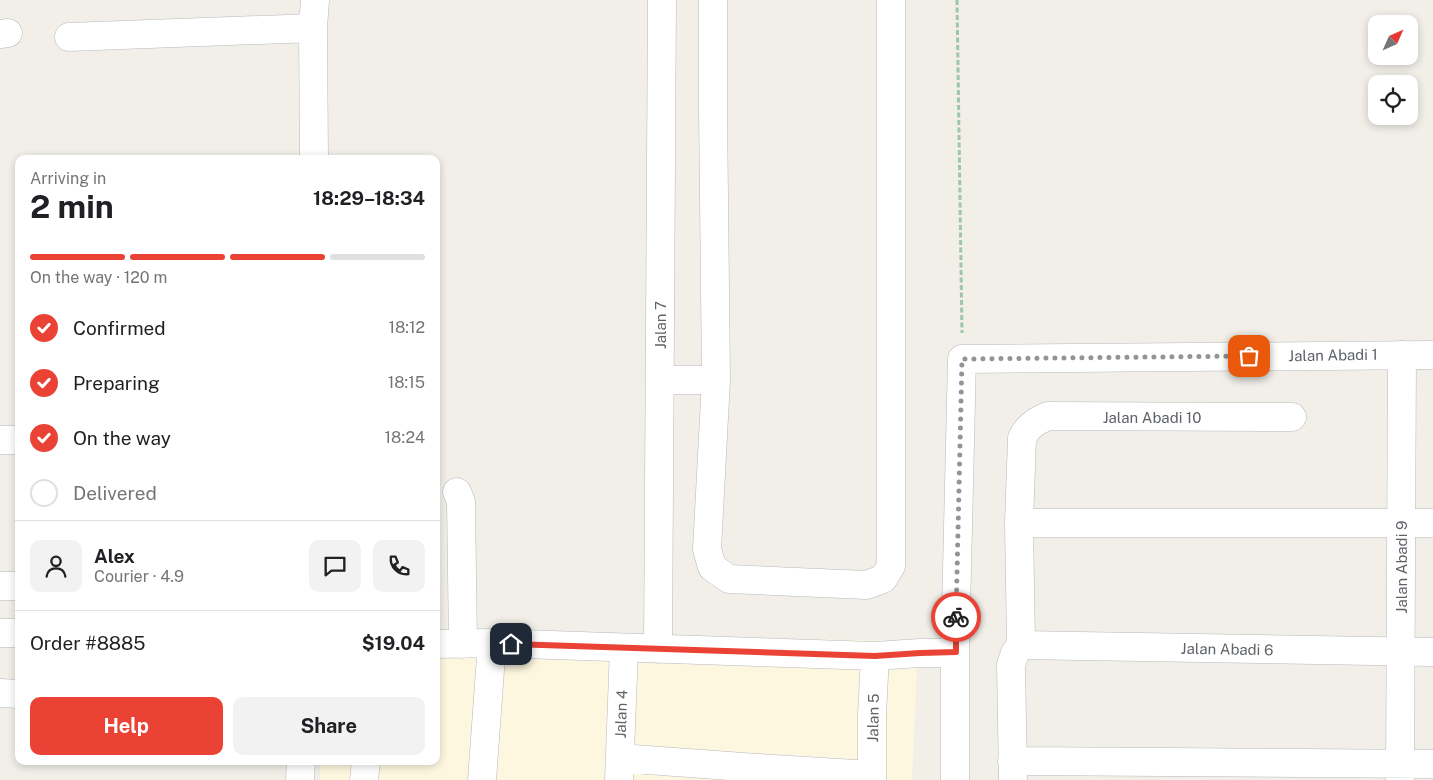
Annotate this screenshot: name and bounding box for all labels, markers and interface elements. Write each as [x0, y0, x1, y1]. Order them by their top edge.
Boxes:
north arrow [1368, 15, 1418, 65]
map controls [1368, 15, 1418, 125]
button: locate [1368, 75, 1418, 125]
text: Arriving in [30, 169, 106, 188]
text: 18:29–18:34 [313, 187, 425, 209]
text: 2 min [30, 188, 114, 225]
text: On the way · 120 m [30, 268, 167, 287]
street label: Jalan 7 [652, 301, 669, 349]
icon: check [30, 314, 58, 342]
text: Confirmed [73, 317, 166, 339]
text: 18:12 [388, 318, 425, 337]
pin [1228, 335, 1270, 377]
icon: bag [1235, 342, 1263, 370]
street label: Jalan Abadi 1 [1288, 346, 1378, 364]
icon: check [30, 369, 58, 397]
text: Preparing [73, 372, 160, 394]
text: 18:15 [388, 373, 425, 392]
street label: Jalan Abadi 10 [1103, 409, 1201, 426]
icon: check [30, 424, 58, 452]
text: On the way [73, 427, 171, 449]
text: 18:24 [385, 428, 425, 447]
text: Delivered [73, 482, 157, 504]
street label: Jalan Abadi 9 [1393, 521, 1410, 613]
button: person [30, 540, 82, 592]
button: chat [309, 540, 361, 592]
button: phone [373, 540, 425, 592]
text: Alex [94, 545, 135, 567]
text: Courier · 4.9 [94, 567, 184, 586]
courier [931, 592, 981, 642]
icon: bike [942, 603, 970, 631]
pin [490, 623, 532, 665]
icon: home [497, 630, 525, 658]
text: Order #8885 [30, 632, 146, 654]
text: $19.04 [362, 632, 425, 654]
street label: Jalan Abadi 6 [1180, 640, 1274, 658]
street label: Jalan 4 [612, 689, 630, 739]
street label: Jalan 5 [864, 693, 882, 743]
button: Help [30, 697, 223, 755]
button: Share [233, 697, 425, 755]

